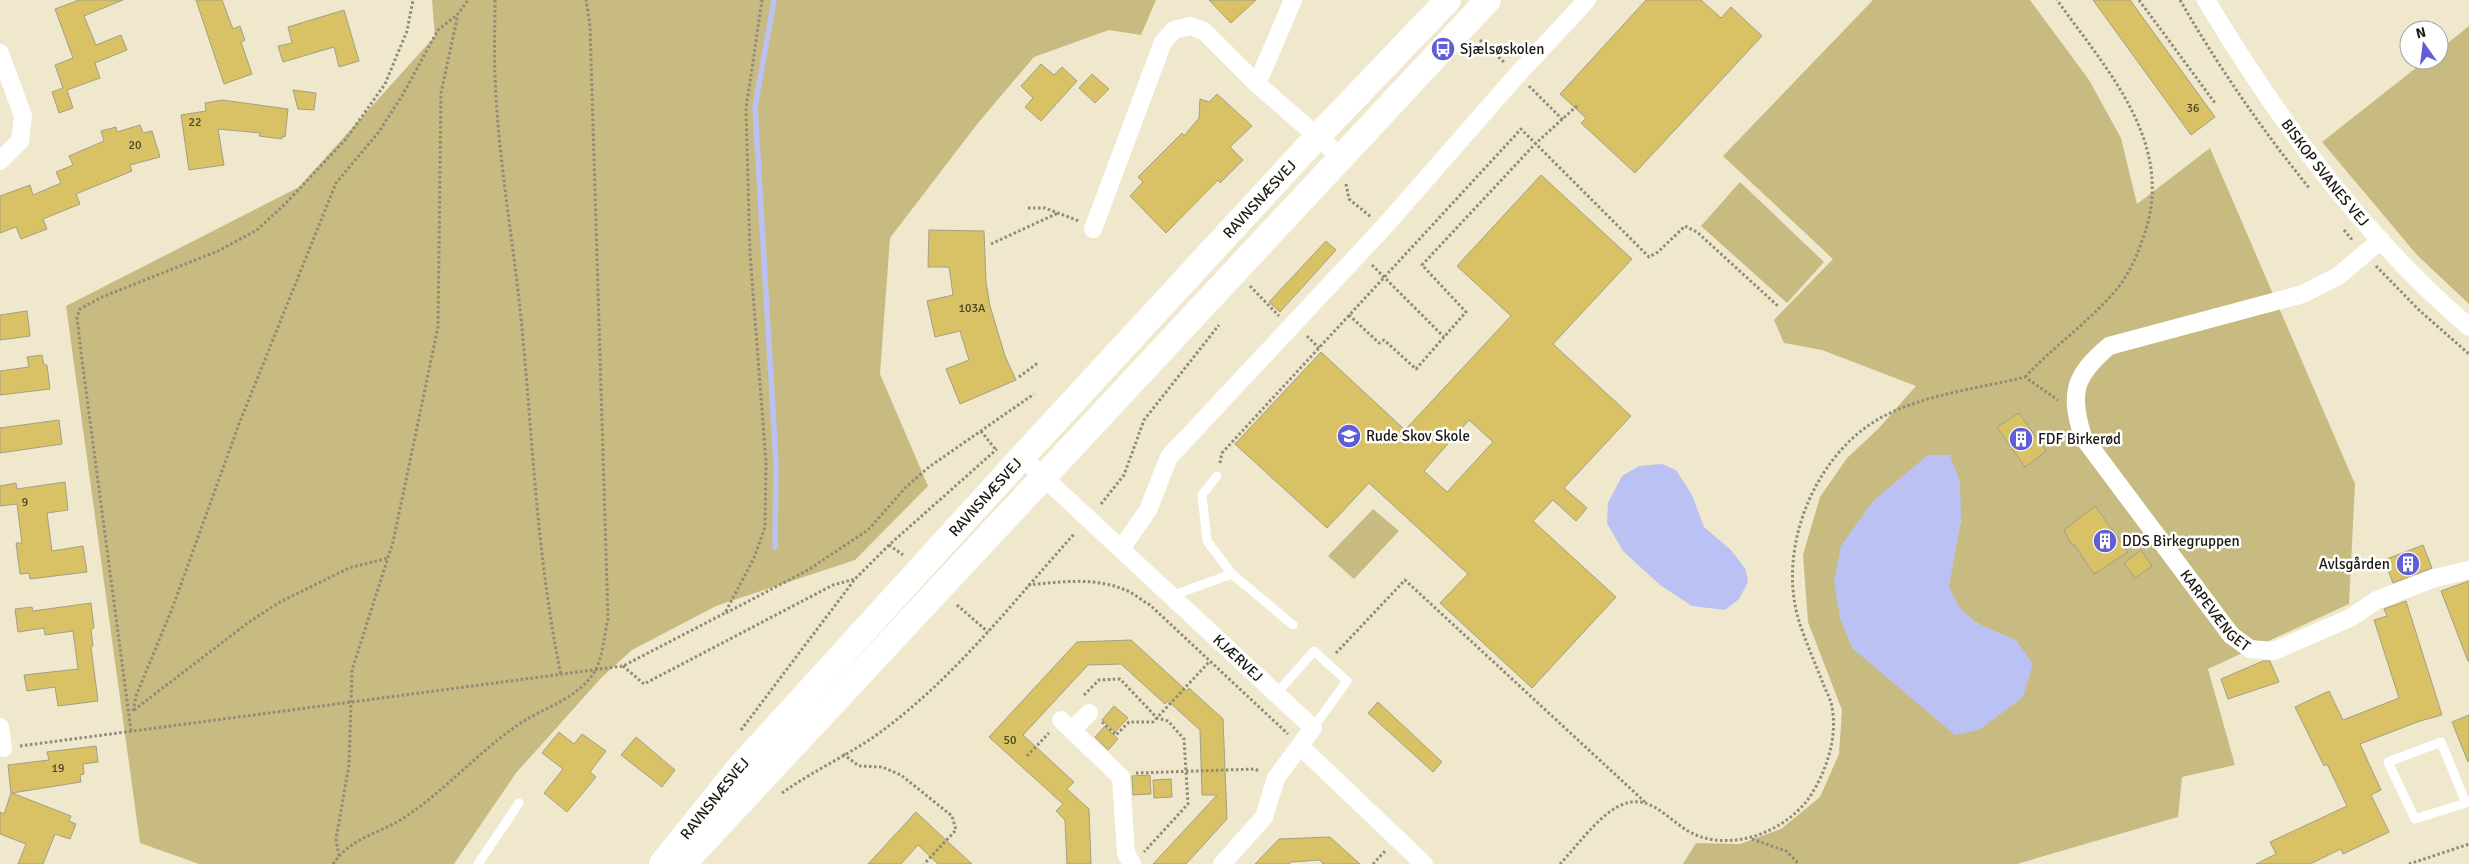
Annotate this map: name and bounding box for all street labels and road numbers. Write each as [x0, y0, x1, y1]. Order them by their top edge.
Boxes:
street label: BISKOP SVANES VEJ [2277, 116, 2373, 230]
street label: RAVNSNÆSVEJ [1219, 157, 1300, 242]
street label: RAVNSNÆSVEJ [945, 454, 1025, 540]
street label: KARPEVÆNGET [2176, 566, 2254, 655]
street label: KJÆRVEJ [1209, 631, 1266, 685]
street label: RAVNSNÆSVEJ [676, 754, 753, 843]

